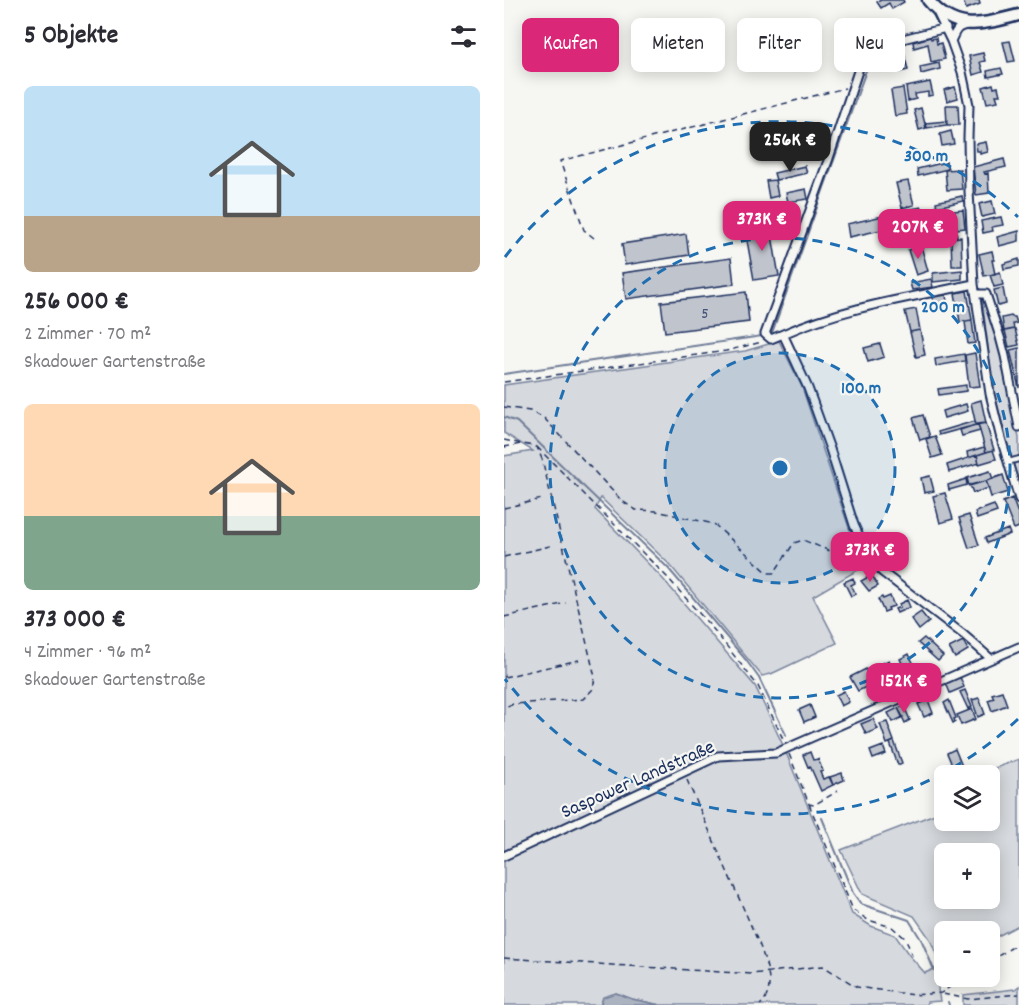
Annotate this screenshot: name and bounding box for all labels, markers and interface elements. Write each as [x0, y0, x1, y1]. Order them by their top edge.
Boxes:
text: 5 Objekte [24, 18, 118, 55]
chip: Kaufen [522, 18, 619, 72]
chip: Mieten [631, 18, 725, 72]
chip: Filter [737, 18, 822, 72]
chip: Neu [834, 18, 905, 72]
icon: filters [447, 20, 480, 53]
pin: 256K € [741, 122, 839, 173]
icon: home [198, 125, 306, 233]
text: 256K € [764, 127, 816, 155]
text: 300 m [904, 145, 948, 170]
pin: 373K € [713, 201, 811, 252]
text: 373K € [737, 206, 787, 234]
pin: 207K € [869, 209, 967, 260]
text: 207K € [892, 214, 944, 242]
text: 256 000 € [24, 284, 129, 321]
text: 200 m [921, 296, 965, 321]
house number: 5 [701, 303, 709, 326]
text: 2 Zimmer · 70 m² [24, 321, 151, 349]
text: Skadower Gartenstraße [24, 349, 206, 377]
text: 100 m [841, 377, 881, 402]
icon: home [198, 443, 306, 551]
centre of rings [770, 458, 790, 478]
pin: 373K € [821, 532, 919, 583]
text: 373K € [845, 537, 895, 565]
text: 373 000 € [24, 602, 126, 639]
text: 4 Zimmer · 96 m² [24, 639, 151, 667]
pin: 152K € [855, 663, 953, 714]
text: Skadower Gartenstraße [24, 667, 206, 695]
text: 152K € [880, 668, 928, 696]
street label: Saspower Landstraße [557, 734, 720, 827]
map controls [934, 765, 1000, 987]
button: layers [934, 765, 1000, 831]
button: + [934, 843, 1000, 909]
button: − [934, 921, 1000, 987]

